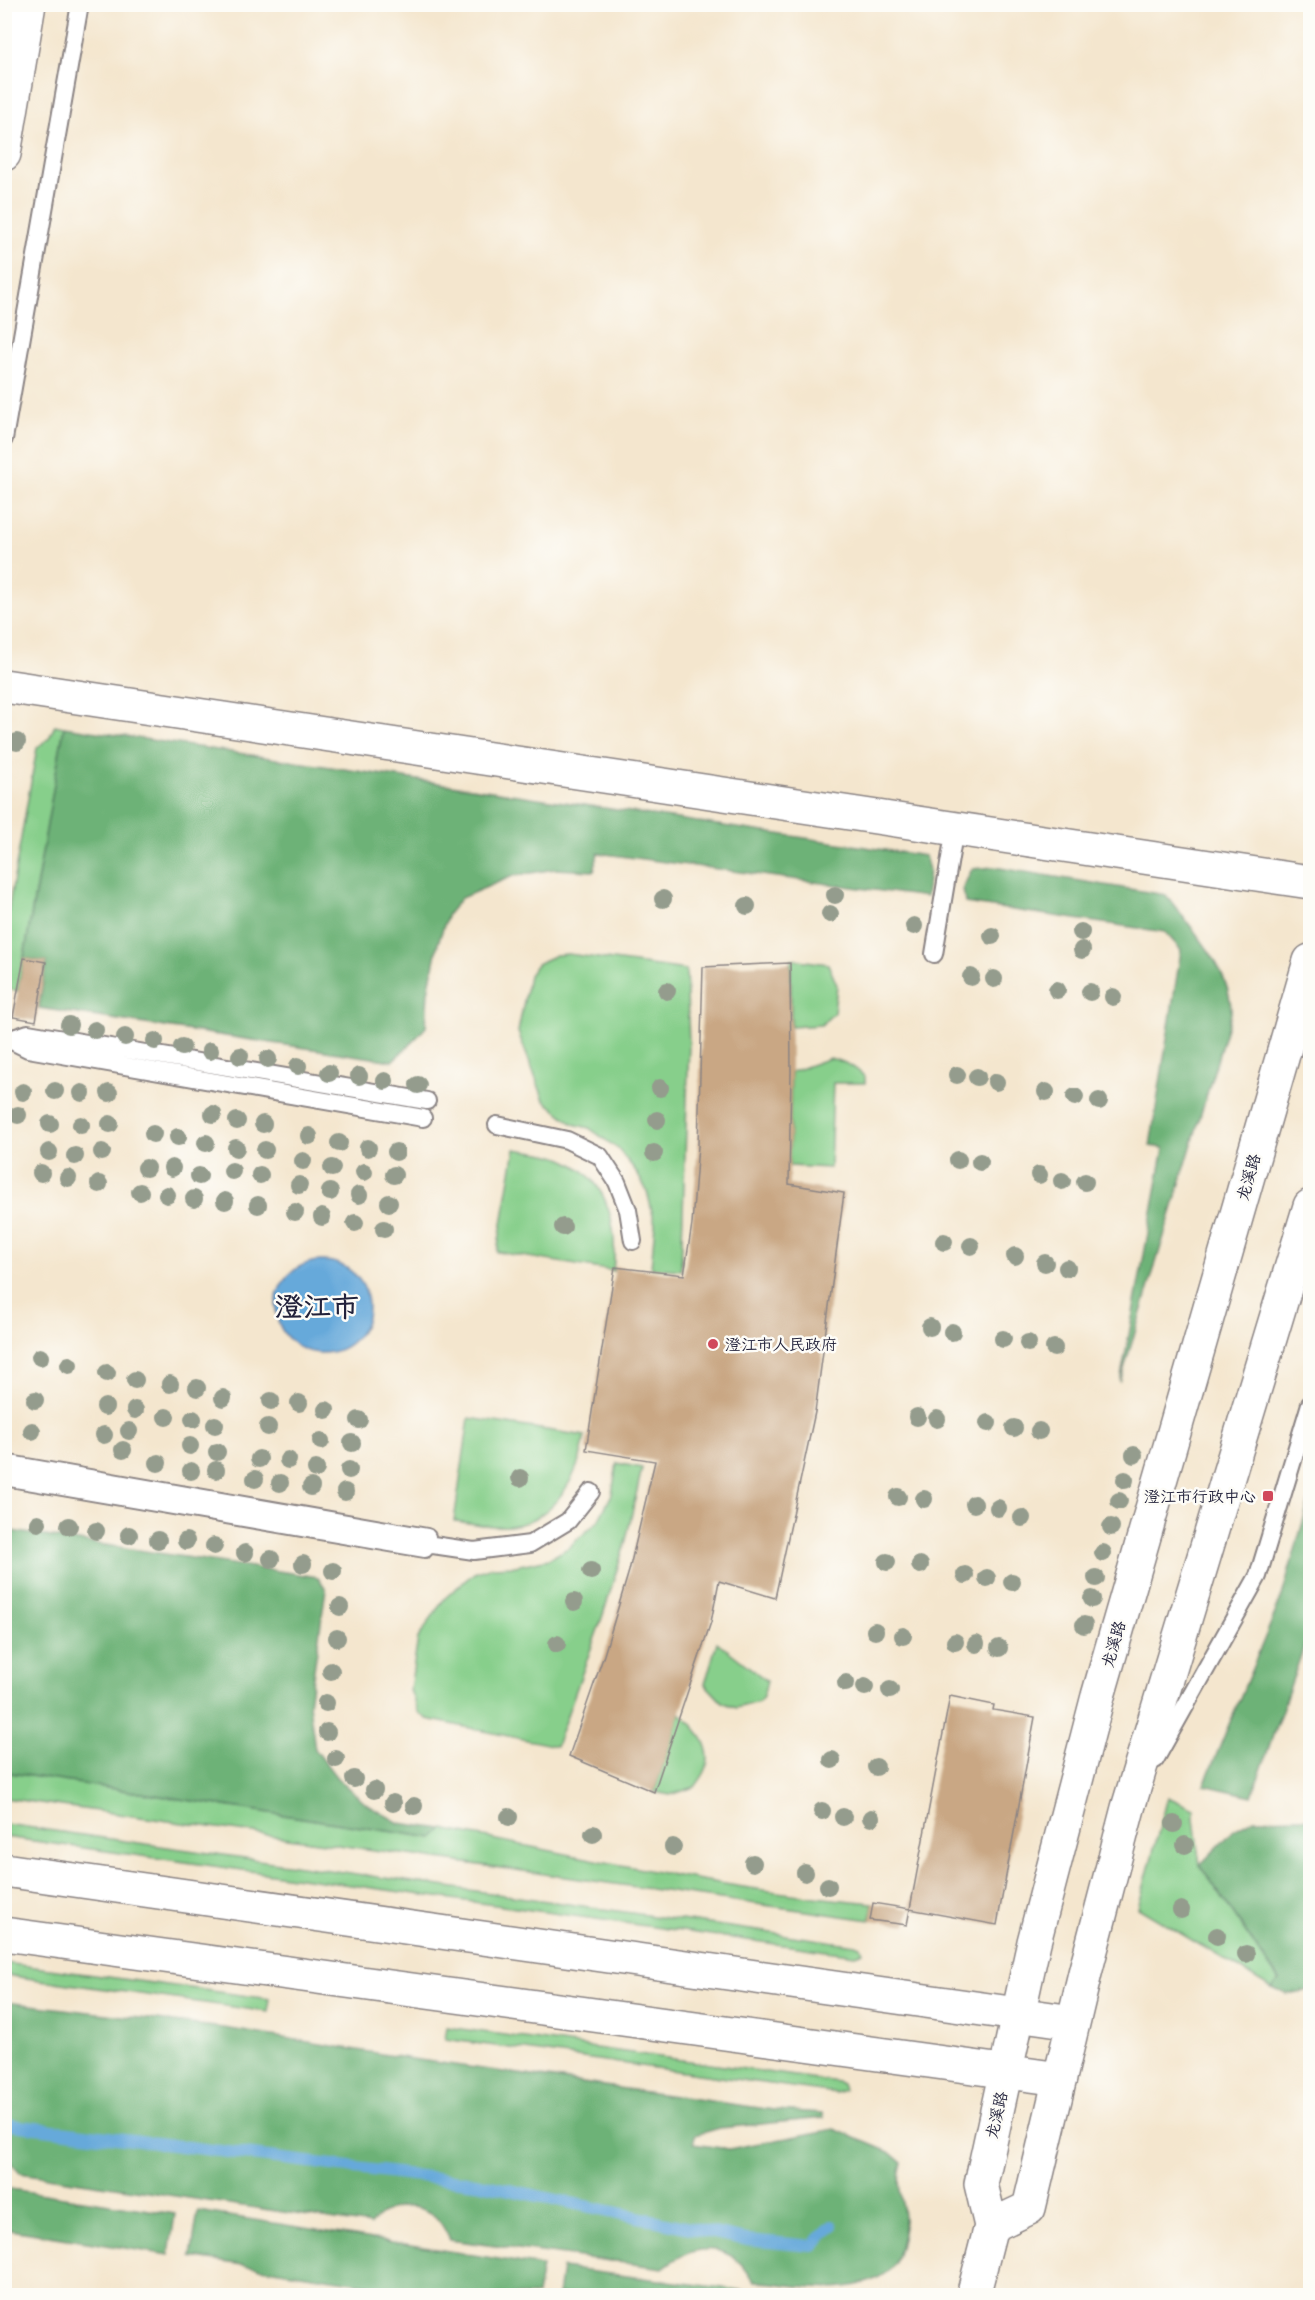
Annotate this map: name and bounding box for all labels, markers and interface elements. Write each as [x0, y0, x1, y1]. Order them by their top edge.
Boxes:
street label: 龙溪路 [1234, 1152, 1267, 1204]
district label: 澄江市 [275, 1293, 359, 1327]
place label: 澄江市人民政府 [725, 1336, 837, 1357]
marker: 澄江市人民政府 [706, 1337, 720, 1351]
place label: 澄江市行政中心 [1144, 1488, 1256, 1509]
marker: 澄江市行政中心 [1261, 1489, 1275, 1503]
street label: 龙溪路 [1099, 1619, 1132, 1671]
street label: 龙溪路 [983, 2090, 1014, 2141]

